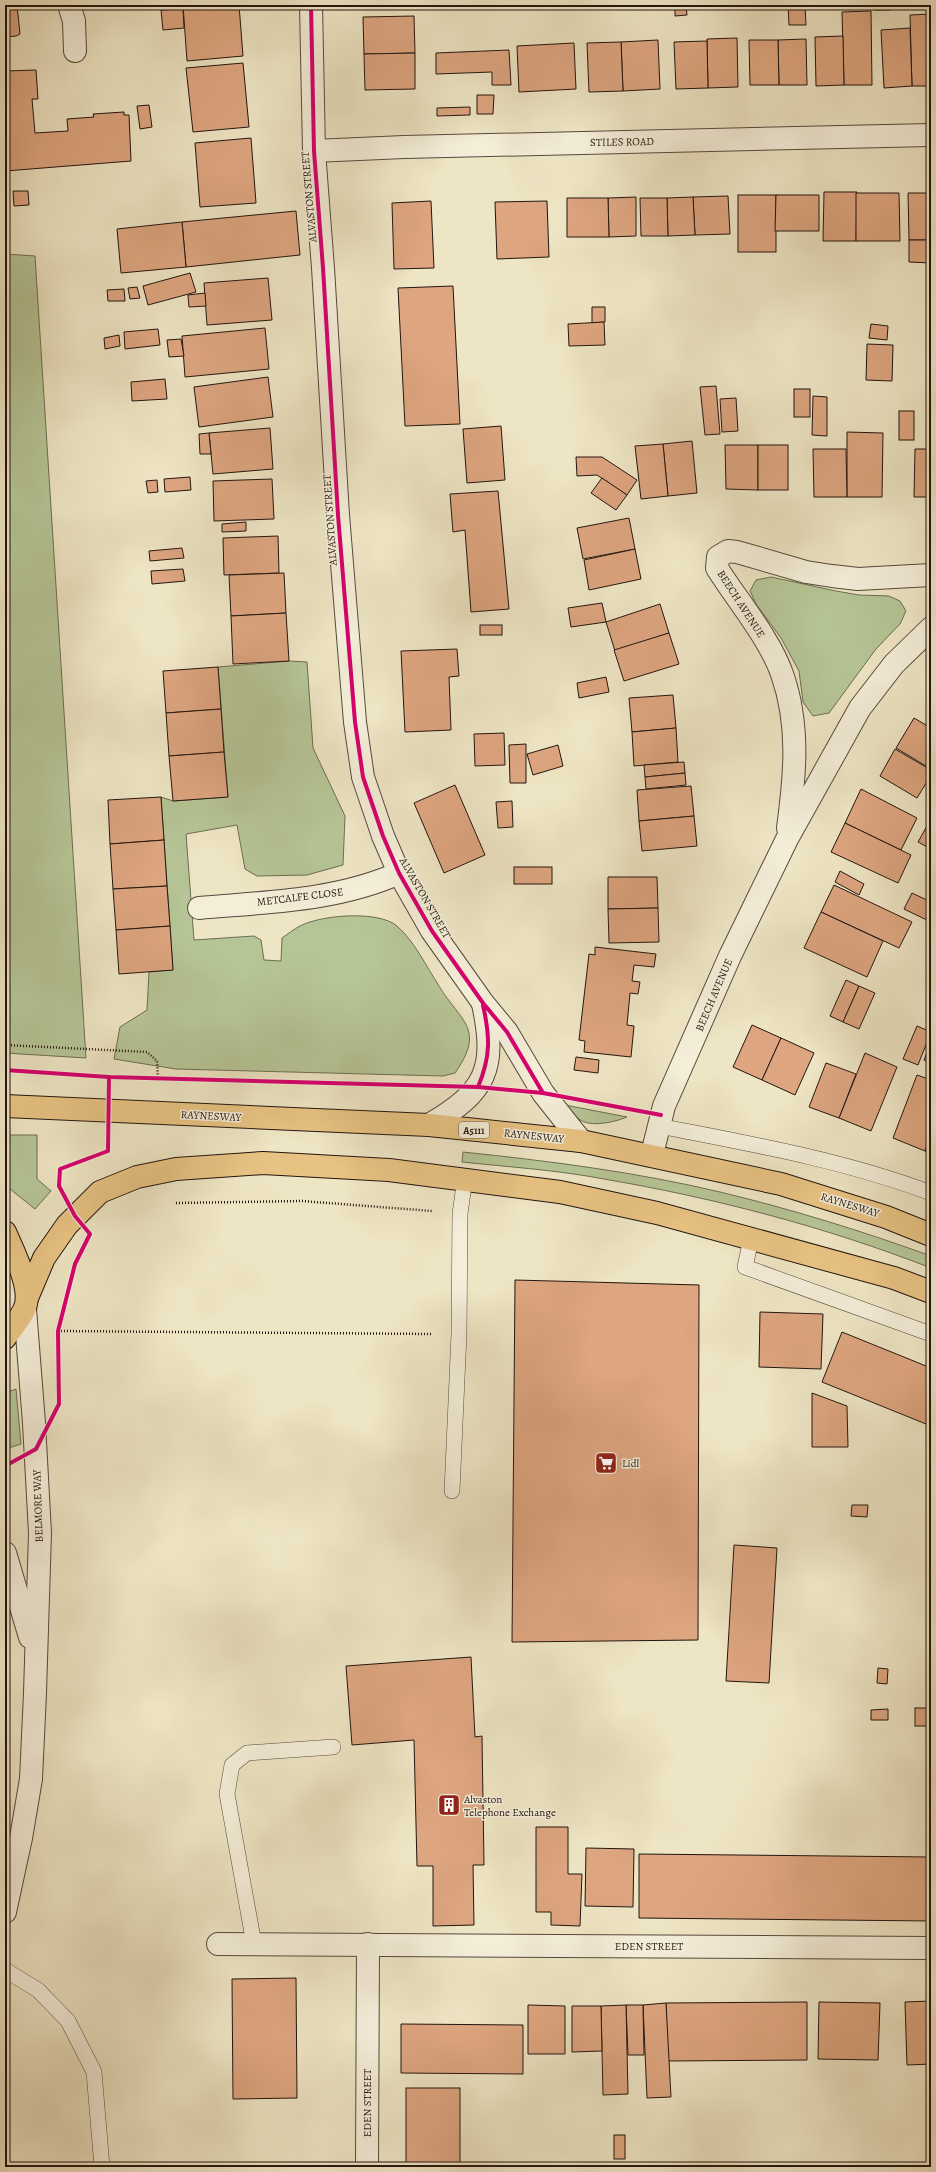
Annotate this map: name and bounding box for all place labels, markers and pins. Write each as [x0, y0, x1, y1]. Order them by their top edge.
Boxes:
supermarket icon: Lidl [593, 1450, 619, 1476]
place label: Lidl [622, 1456, 640, 1471]
building icon: Alvaston Telephone Exchange [436, 1792, 462, 1818]
place label: Alvaston Telephone Exchange [463, 1792, 556, 1820]

